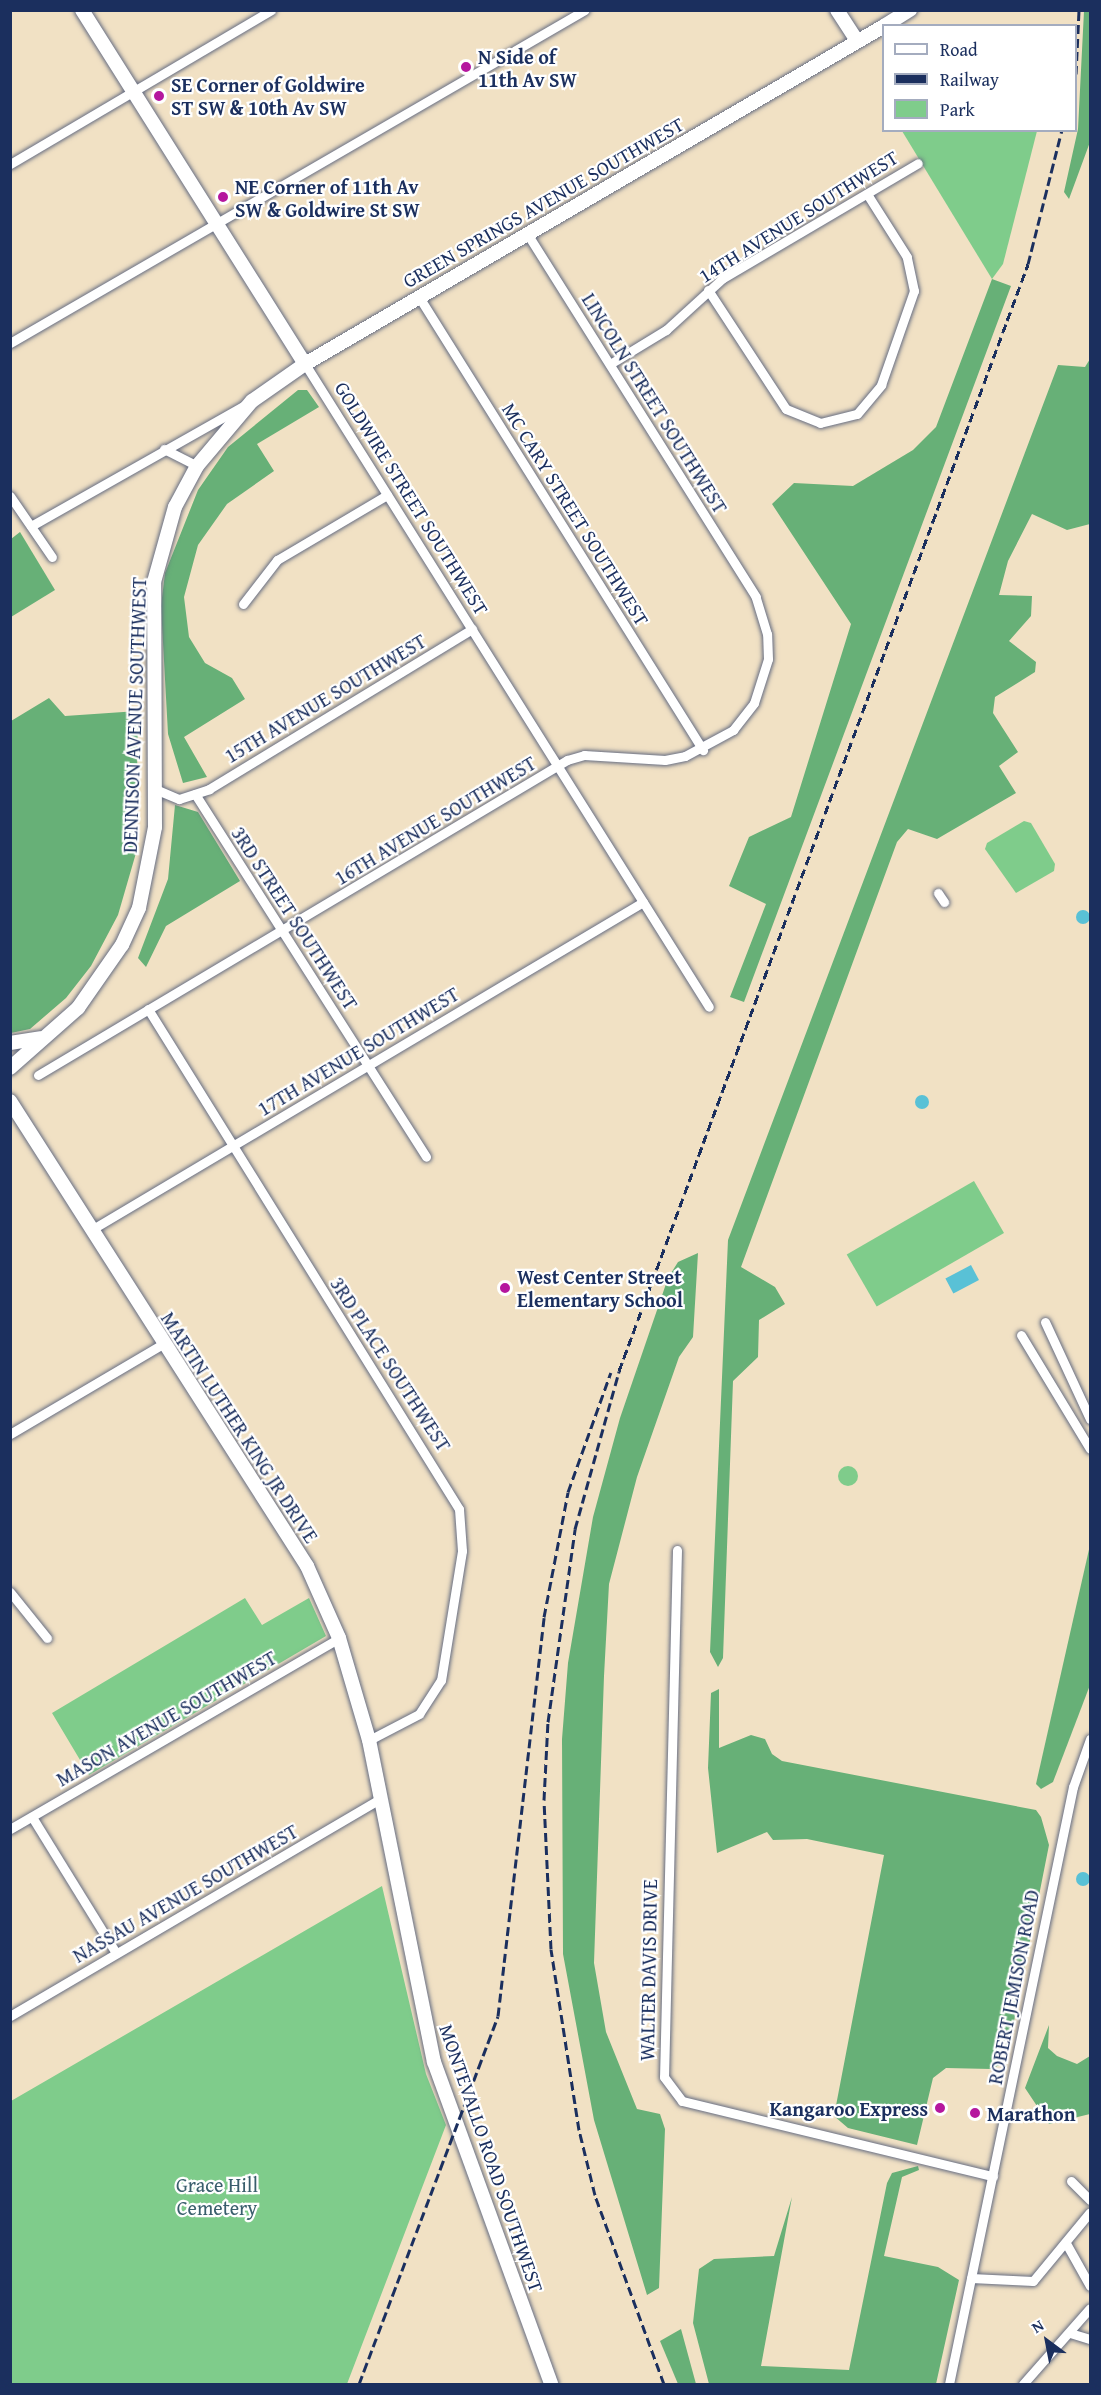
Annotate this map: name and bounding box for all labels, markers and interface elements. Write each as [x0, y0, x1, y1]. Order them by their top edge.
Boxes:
legend [882, 24, 1077, 132]
text: Road [940, 36, 978, 63]
place label: N Side of 11th Av SW [478, 44, 576, 91]
marker: N Side of 11th Av SW [459, 60, 473, 74]
text: Railway [940, 66, 999, 93]
place label: SE Corner of Goldwire ST SW & 10th Av SW [171, 72, 365, 119]
marker: SE Corner of Goldwire ST SW & 10th Av SW [152, 89, 166, 103]
text: Park [940, 96, 975, 123]
street label: GREEN SPRINGS AVENUE SOUTHWEST [398, 111, 688, 293]
street label: 14TH AVENUE SOUTHWEST [694, 145, 902, 287]
place label: NE Corner of 11th Av SW & Goldwire St SW [235, 174, 420, 221]
marker: NE Corner of 11th Av SW & Goldwire St SW [216, 190, 230, 204]
street label: LINCOLN STREET SOUTHWEST [577, 288, 733, 518]
street label: GOLDWIRE STREET SOUTHWEST [330, 377, 494, 619]
street label: MC CARY STREET SOUTHWEST [497, 398, 655, 630]
street label: DENNISON AVENUE SOUTHWEST [117, 577, 151, 853]
street label: 15TH AVENUE SOUTHWEST [220, 628, 430, 768]
street label: 16TH AVENUE SOUTHWEST [330, 750, 540, 890]
street label: 3RD STREET SOUTHWEST [227, 822, 363, 1014]
street label: 17TH AVENUE SOUTHWEST [253, 981, 463, 1121]
place label: West Center Street Elementary School [517, 1264, 683, 1311]
street label: 3RD PLACE SOUTHWEST [326, 1272, 456, 1456]
marker: West Center Street Elementary School [498, 1281, 512, 1295]
street label: MARTIN LUTHER KING JR DRIVE [156, 1307, 324, 1547]
street label: MASON AVENUE SOUTHWEST [52, 1645, 280, 1791]
street label: NASSAU AVENUE SOUTHWEST [68, 1819, 302, 1967]
street label: WALTER DAVIS DRIVE [634, 1879, 662, 2061]
street label: ROBERT JEMISON ROAD [982, 1888, 1044, 2086]
street label: MONTEVALLO ROAD SOUTHWEST [435, 2021, 549, 2295]
place label: Kangaroo Express [769, 2096, 928, 2120]
marker: Kangaroo Express [933, 2101, 947, 2115]
place label: Marathon [987, 2101, 1076, 2125]
marker: Marathon [968, 2106, 982, 2120]
park label: Grace Hill Cemetery [176, 2173, 258, 2220]
north arrow [1017, 2311, 1077, 2371]
text: N [1027, 2313, 1048, 2339]

